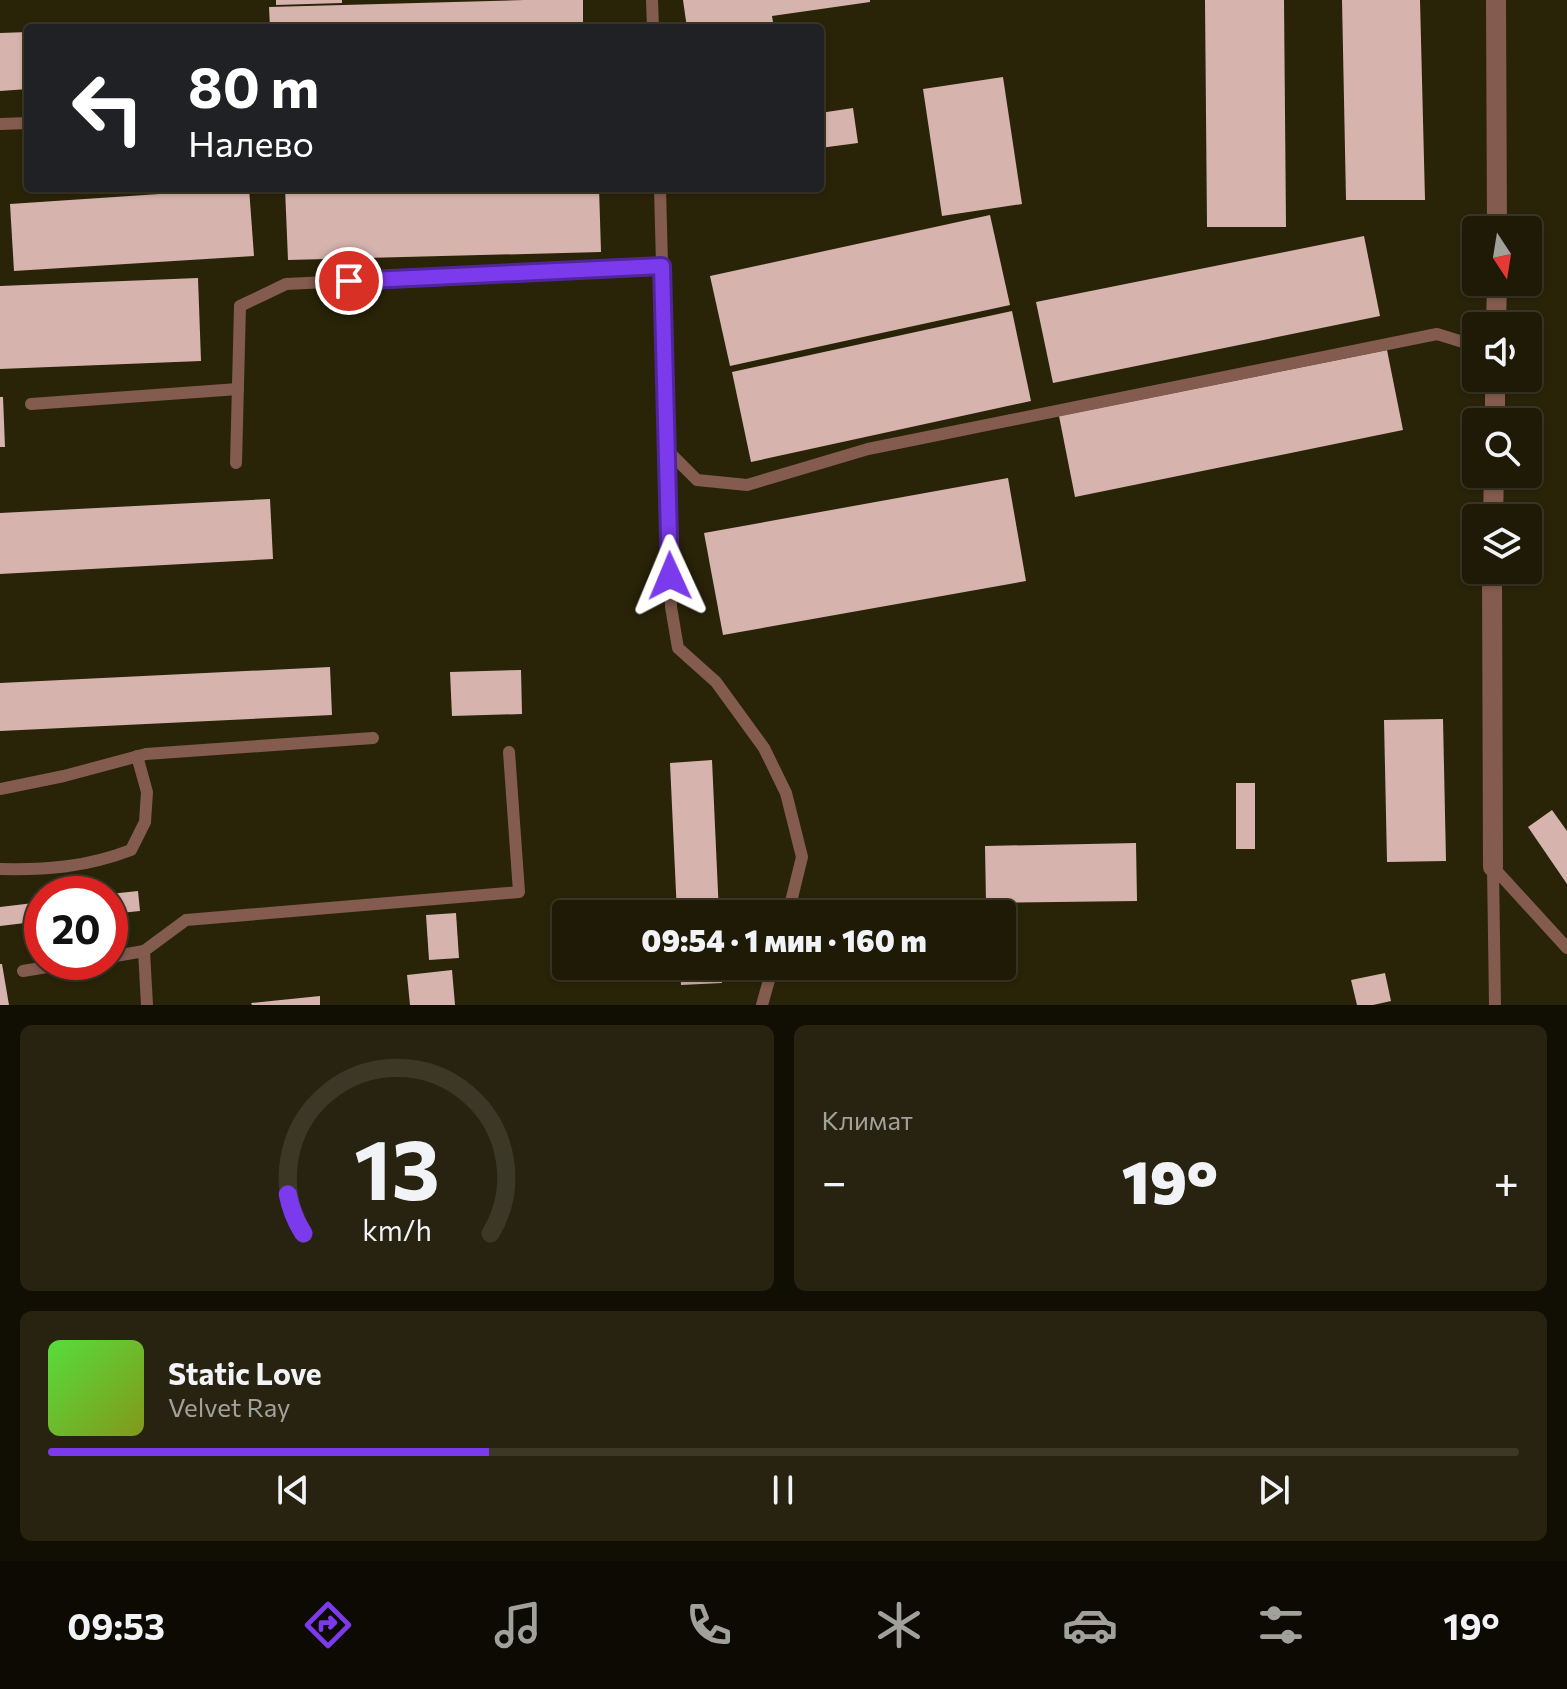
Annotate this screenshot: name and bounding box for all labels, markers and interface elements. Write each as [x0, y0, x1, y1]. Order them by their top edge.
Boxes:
text: 80 m [188, 51, 319, 120]
icon: left [56, 56, 160, 160]
text: Налево [188, 120, 314, 164]
north arrow [1462, 216, 1542, 296]
map controls [1462, 216, 1542, 584]
pin [315, 247, 383, 315]
icon: arrive [327, 259, 371, 303]
button: sound [1462, 312, 1542, 392]
button: search [1462, 408, 1542, 488]
button: layers [1462, 504, 1542, 584]
position arrow [628, 534, 712, 618]
speed limit sign: 20 [24, 876, 128, 980]
text: 09:54 · 1 мин · 160 m [641, 921, 927, 958]
text: Климат [822, 1104, 913, 1135]
text: 13 [354, 1115, 440, 1217]
text: 19° [1122, 1143, 1218, 1216]
text: − [822, 1153, 847, 1207]
text: + [1493, 1153, 1519, 1207]
text: km/h [362, 1212, 432, 1247]
text: Static Love [168, 1354, 322, 1391]
text: Velvet Ray [168, 1391, 291, 1422]
icon: previous [271, 1468, 315, 1512]
icon: pause [761, 1468, 805, 1512]
icon: next [1252, 1468, 1296, 1512]
icon: directions [300, 1597, 356, 1653]
icon: music [490, 1597, 546, 1653]
icon: phone [681, 1597, 737, 1653]
icon: climate [871, 1597, 927, 1653]
icon: car [1062, 1597, 1118, 1653]
icon: filters [1253, 1597, 1309, 1653]
text: 09:53 [67, 1603, 165, 1647]
text: 19° [1443, 1603, 1500, 1647]

